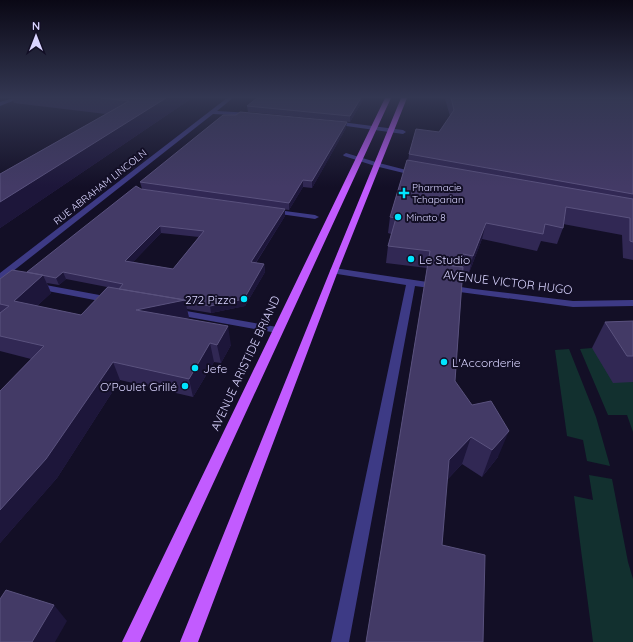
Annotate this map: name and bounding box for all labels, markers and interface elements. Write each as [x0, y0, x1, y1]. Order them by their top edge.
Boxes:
north arrow [16, 16, 56, 56]
text: N [32, 19, 40, 33]
street label: RUE ABRAHAM LINCOLN [51, 147, 149, 227]
place label: Pharmacie Tchaparian [412, 181, 464, 206]
marker: Pharmacie Tchaparian [399, 188, 409, 198]
place label: Minato 8 [406, 211, 446, 224]
marker: Minato 8 [393, 212, 403, 222]
place label: Le Studio [419, 252, 470, 267]
marker: Le Studio [406, 254, 416, 264]
street label: AVENUE VICTOR HUGO [443, 267, 573, 297]
place label: 272 Pizza [185, 292, 236, 307]
street label: AVENUE ARISTIDE BRIAND [207, 293, 283, 433]
marker: 272 Pizza [239, 294, 249, 304]
place label: L'Accorderie [452, 355, 521, 370]
marker: L'Accorderie [439, 357, 449, 367]
place label: Jefe [203, 361, 228, 376]
marker: Jefe [190, 363, 200, 373]
place label: O'Poulet Grillé [100, 379, 177, 394]
marker: O'Poulet Grillé [180, 381, 190, 391]

